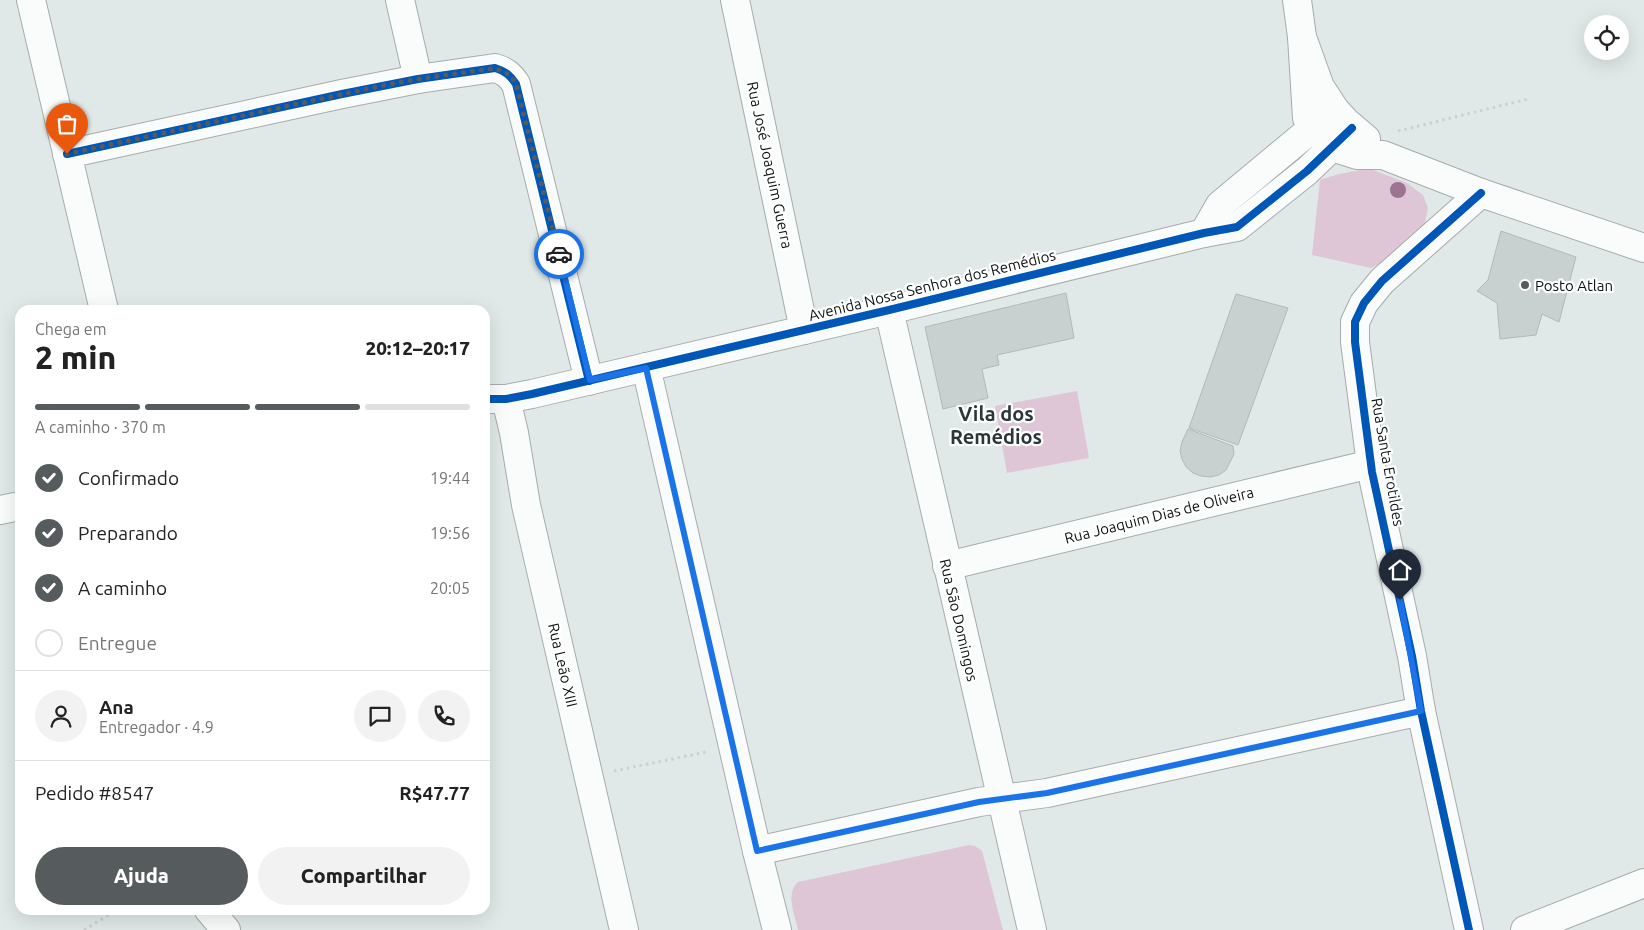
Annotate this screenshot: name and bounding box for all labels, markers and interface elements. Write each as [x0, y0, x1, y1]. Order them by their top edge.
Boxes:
map controls [1584, 15, 1629, 60]
button: locate [1584, 15, 1629, 60]
street label: Rua José Joaquim Guerra [744, 80, 796, 250]
pin [46, 103, 88, 154]
icon: bag [53, 110, 81, 138]
courier [534, 229, 584, 279]
icon: car [545, 240, 573, 268]
street label: Avenida Nossa Senhora dos Remédios [807, 246, 1057, 324]
place label: Posto Atlan [1535, 277, 1613, 294]
marker: Posto Atlan [1519, 279, 1531, 291]
text: Chega em [35, 320, 107, 338]
text: 20:12–20:17 [365, 337, 470, 359]
text: 2 min [35, 339, 116, 375]
street label: Rua Santa Erotildes [1368, 396, 1408, 528]
district label: Vila dos Remédios [950, 402, 1042, 448]
text: A caminho · 370 m [35, 418, 166, 436]
icon: check [35, 464, 63, 492]
text: Confirmado [78, 467, 179, 489]
text: 19:44 [430, 469, 470, 487]
street label: Rua Joaquim Dias de Oliveira [1063, 483, 1255, 547]
icon: check [35, 519, 63, 547]
text: Preparando [78, 522, 178, 544]
text: 19:56 [430, 524, 470, 542]
pin [1379, 549, 1421, 600]
icon: home [1386, 556, 1414, 584]
street label: Rua São Domingos [937, 557, 981, 683]
icon: check [35, 574, 63, 602]
text: A caminho [78, 577, 167, 599]
text: 20:05 [430, 579, 470, 597]
street label: Rua Leão XIII [545, 621, 581, 709]
text: Entregue [78, 632, 157, 654]
button: person [35, 690, 87, 742]
button: chat [354, 690, 406, 742]
button: phone [418, 690, 470, 742]
text: Ana [99, 696, 134, 718]
text: Entregador · 4.9 [99, 718, 214, 736]
text: Pedido #8547 [35, 782, 154, 804]
text: R$47.77 [399, 782, 470, 804]
button: Ajuda [35, 847, 248, 905]
button: Compartilhar [258, 847, 470, 905]

